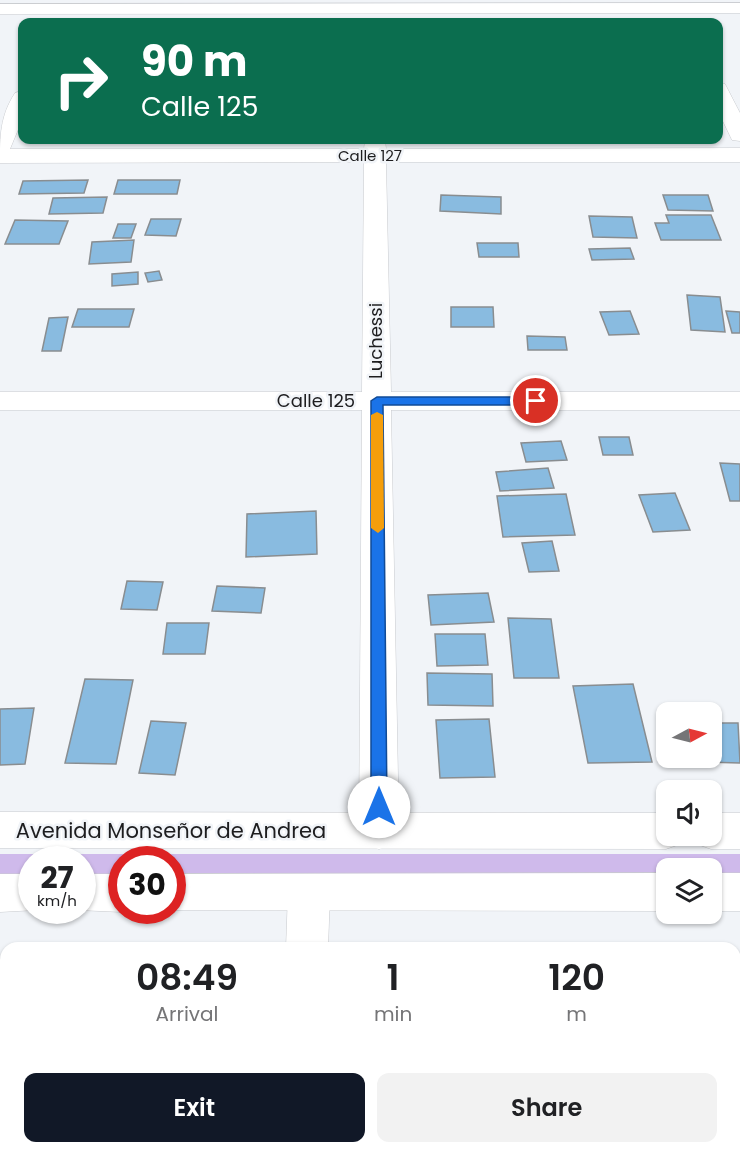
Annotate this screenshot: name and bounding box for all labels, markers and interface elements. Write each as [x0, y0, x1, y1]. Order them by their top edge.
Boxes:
text: 90 m [141, 32, 248, 91]
icon: right [42, 42, 120, 120]
text: Calle 125 [141, 88, 258, 125]
street label: Calle 127 [338, 145, 402, 166]
street label: Luchessi [363, 303, 388, 379]
pin [510, 375, 561, 426]
icon: arrive [519, 384, 552, 417]
street label: Calle 125 [277, 388, 355, 413]
north arrow [656, 702, 722, 768]
map controls [656, 702, 722, 924]
position arrow [347, 775, 411, 839]
button: sound [656, 780, 722, 846]
street label: Avenida Monseñor de Andrea [16, 816, 326, 845]
speed limit sign: 30 [108, 846, 186, 924]
text: 27 [40, 856, 74, 899]
button: layers [656, 858, 722, 924]
text: km/h [37, 890, 77, 911]
text: 08:49 [136, 952, 238, 1003]
text: 1 [387, 952, 400, 1003]
text: 120 [548, 952, 605, 1003]
text: Arrival [155, 1000, 218, 1028]
text: min [374, 1000, 412, 1028]
text: m [566, 1000, 587, 1028]
button: Exit [24, 1073, 365, 1142]
button: Share [377, 1073, 717, 1142]

